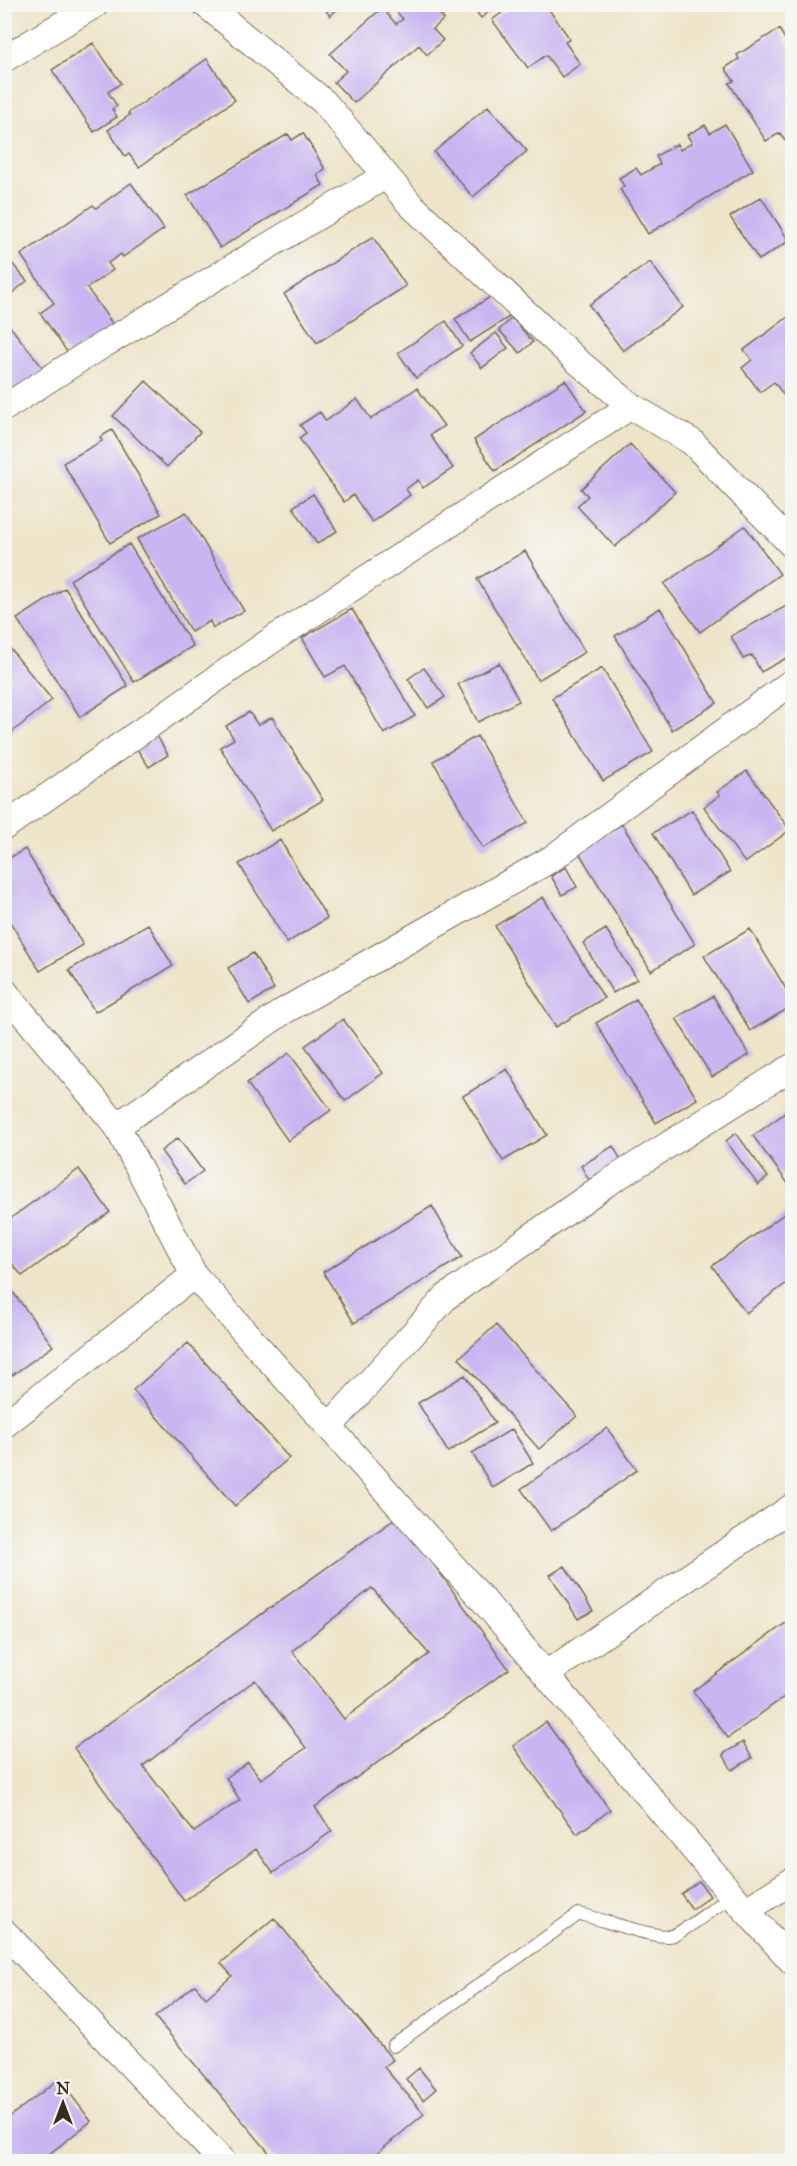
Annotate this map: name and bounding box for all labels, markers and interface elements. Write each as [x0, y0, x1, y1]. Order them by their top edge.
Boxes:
north arrow [33, 2073, 93, 2133]
text: N [56, 2079, 70, 2098]

